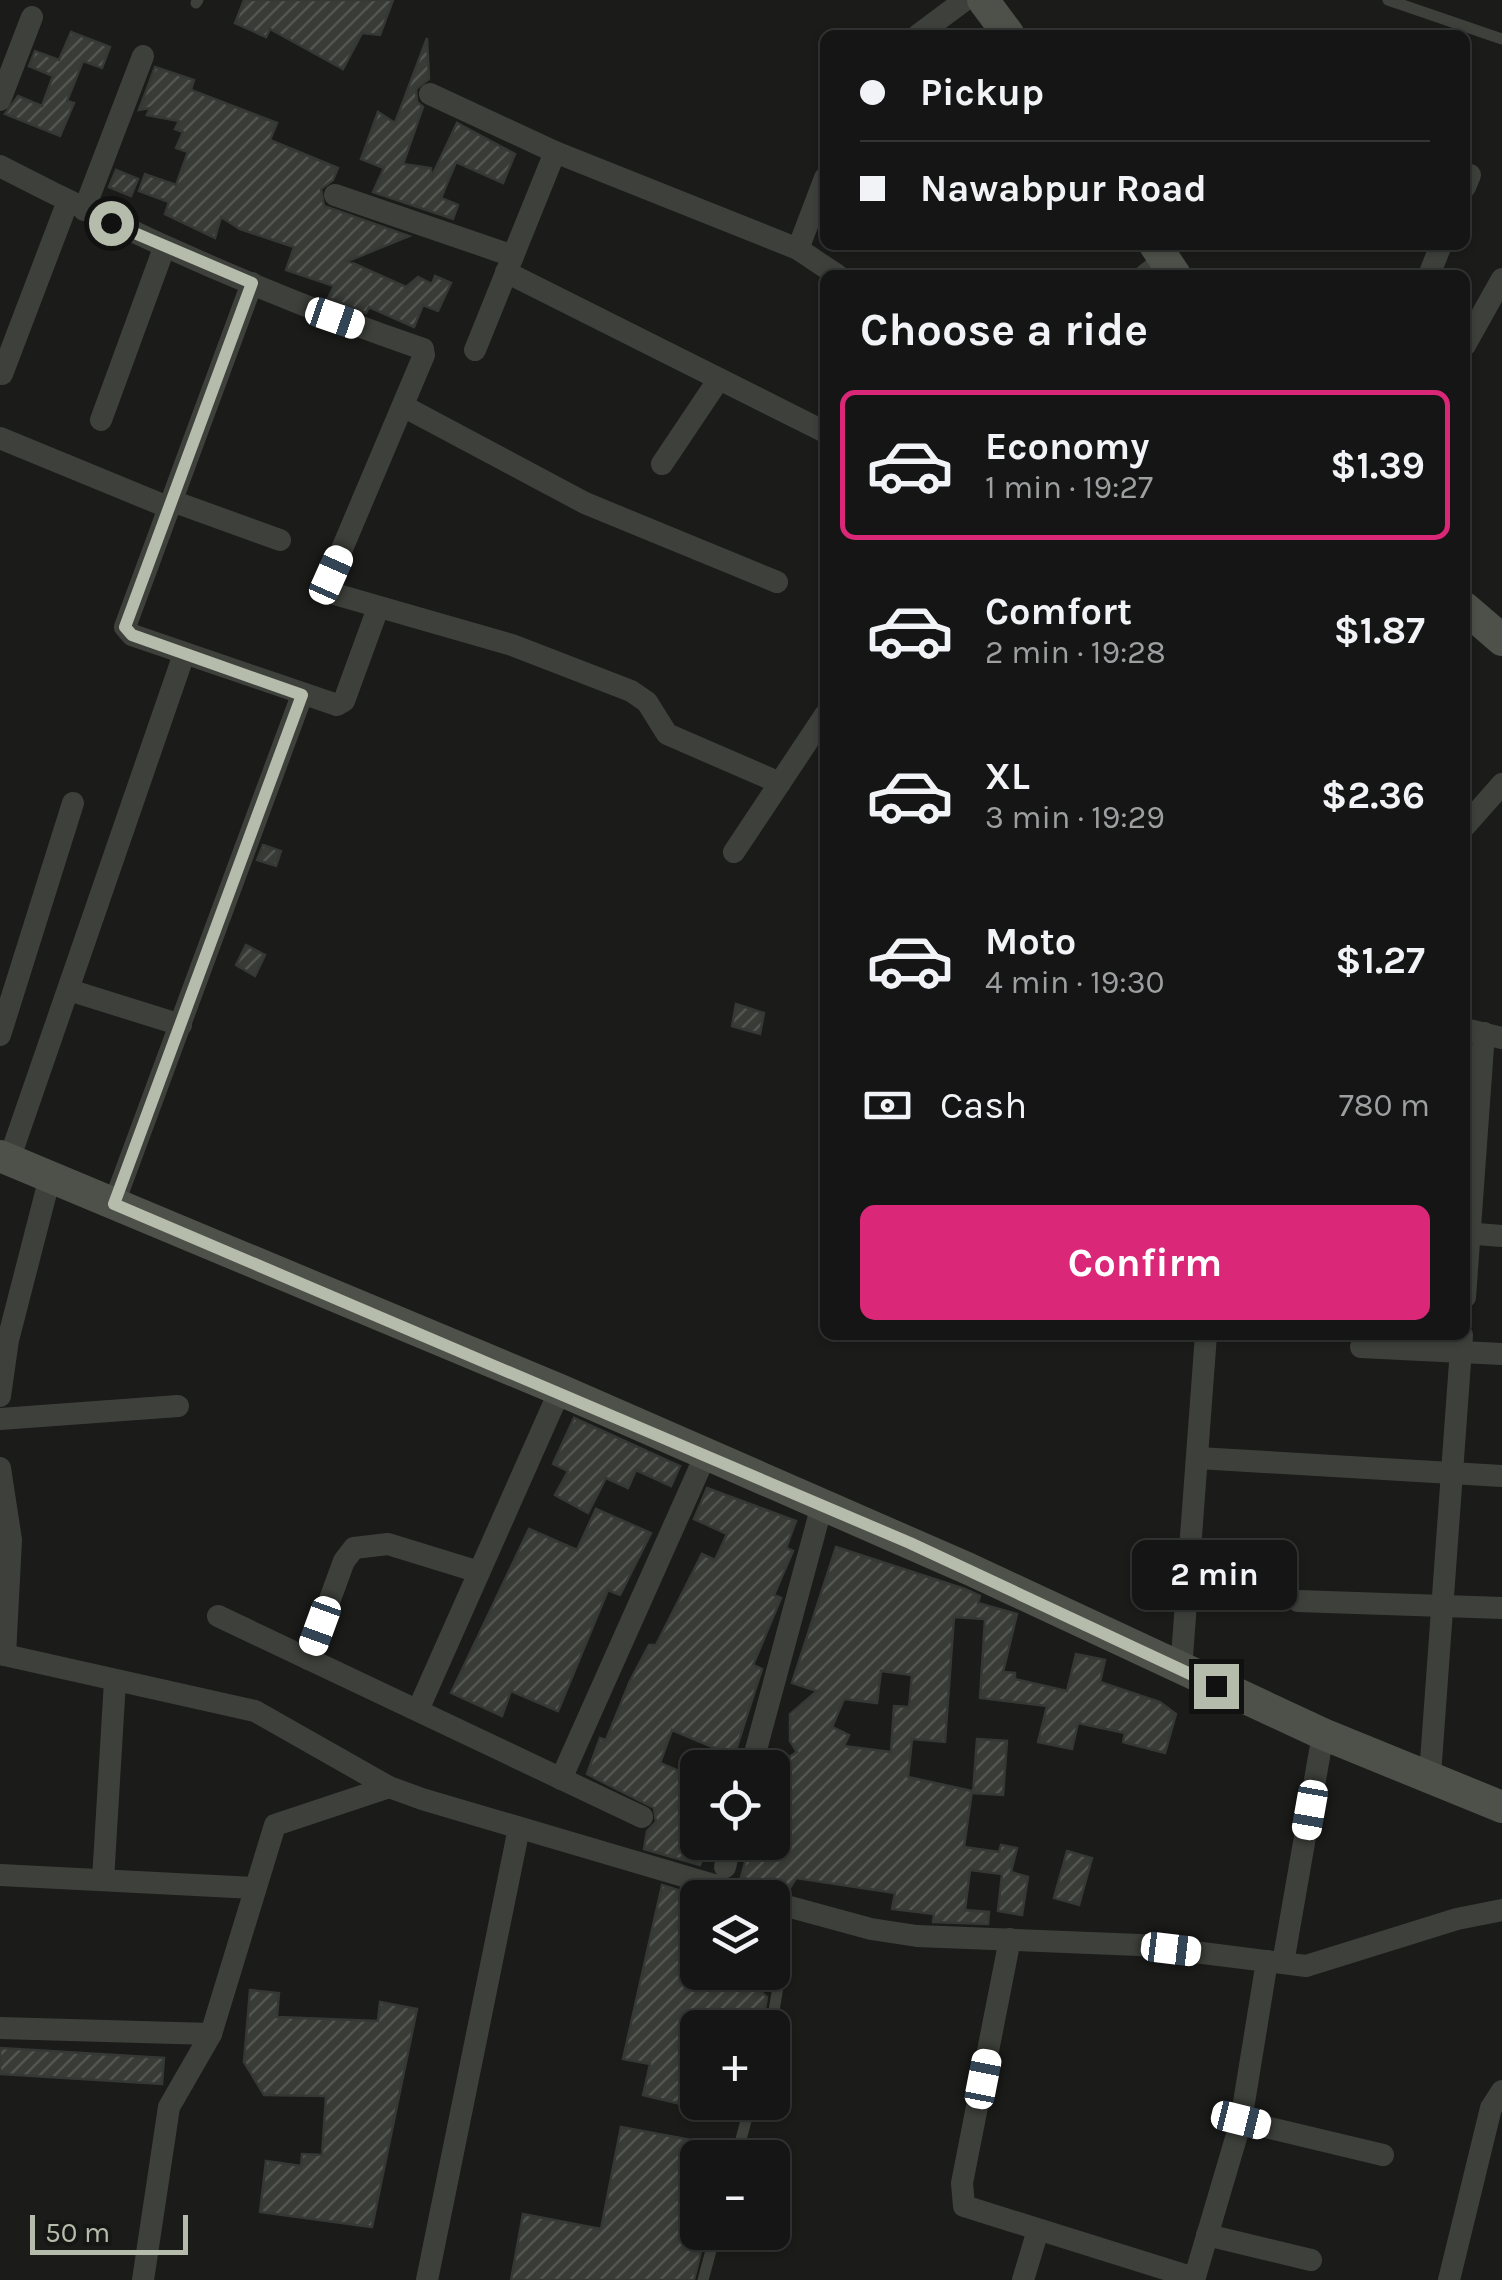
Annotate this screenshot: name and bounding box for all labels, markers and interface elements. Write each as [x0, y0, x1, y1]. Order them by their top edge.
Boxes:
text: Pickup [920, 70, 1044, 115]
text: Nawabpur Road [920, 166, 1207, 211]
route start [89, 201, 134, 246]
car [302, 294, 368, 342]
text: Choose a ride [860, 304, 1148, 356]
icon: car [865, 420, 955, 510]
text: Economy [985, 424, 1149, 469]
text: $1.39 [1330, 443, 1425, 488]
text: 1 min · 19:27 [985, 469, 1153, 506]
car [305, 541, 357, 609]
icon: car [865, 585, 955, 675]
text: Comfort [985, 589, 1132, 634]
text: $1.87 [1334, 608, 1425, 653]
text: 2 min · 19:28 [985, 634, 1166, 671]
icon: car [865, 750, 955, 840]
text: XL [985, 754, 1030, 799]
text: $2.36 [1321, 773, 1425, 818]
text: 3 min · 19:29 [985, 799, 1165, 836]
icon: car [865, 915, 955, 1005]
text: Moto [985, 919, 1076, 964]
text: $1.27 [1335, 938, 1425, 983]
text: 4 min · 19:30 [985, 964, 1165, 1001]
icon: cash [860, 1078, 915, 1133]
text: Cash [940, 1083, 1027, 1128]
text: 780 m [1339, 1087, 1430, 1124]
button: Confirm [860, 1205, 1430, 1320]
callout: 2 min [1134, 1541, 1298, 1611]
text: 2 min [1170, 1556, 1259, 1593]
car [296, 1593, 344, 1659]
route end [1194, 1664, 1239, 1709]
map controls [680, 1750, 790, 2250]
button: locate [680, 1750, 790, 1860]
car [1290, 1778, 1330, 1842]
button: layers [680, 1880, 790, 1990]
car [1139, 1930, 1203, 1968]
button: + [680, 2010, 790, 2120]
car [963, 2047, 1003, 2111]
car [1208, 2098, 1274, 2142]
button: − [680, 2140, 790, 2250]
scale bar [30, 2210, 188, 2254]
text: 50 m [45, 2216, 110, 2249]

